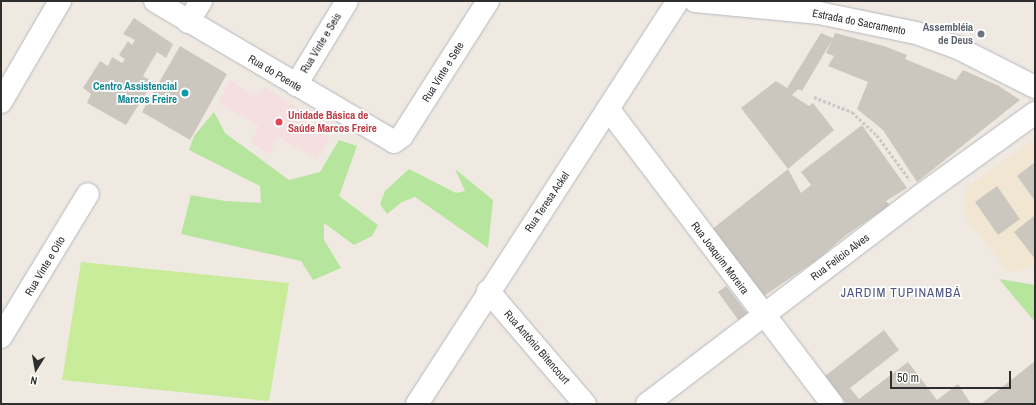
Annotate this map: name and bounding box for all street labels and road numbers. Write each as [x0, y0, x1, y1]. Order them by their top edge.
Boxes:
street label: Estrada do Sacramento [811, 6, 907, 38]
street label: Rua Vinte e Seis [298, 10, 344, 76]
street label: Rua Vinte e Sete [419, 39, 467, 105]
street label: Rua do Poente [246, 52, 304, 94]
street label: Rua Teresa Ackel [522, 169, 572, 235]
street label: Rua Joaquim Moreira [688, 219, 752, 297]
street label: Rua Felício Alves [808, 231, 872, 283]
street label: Rua Vinte e Oito [22, 234, 68, 298]
street label: Rua Antônio Bitencourt [501, 307, 573, 387]

